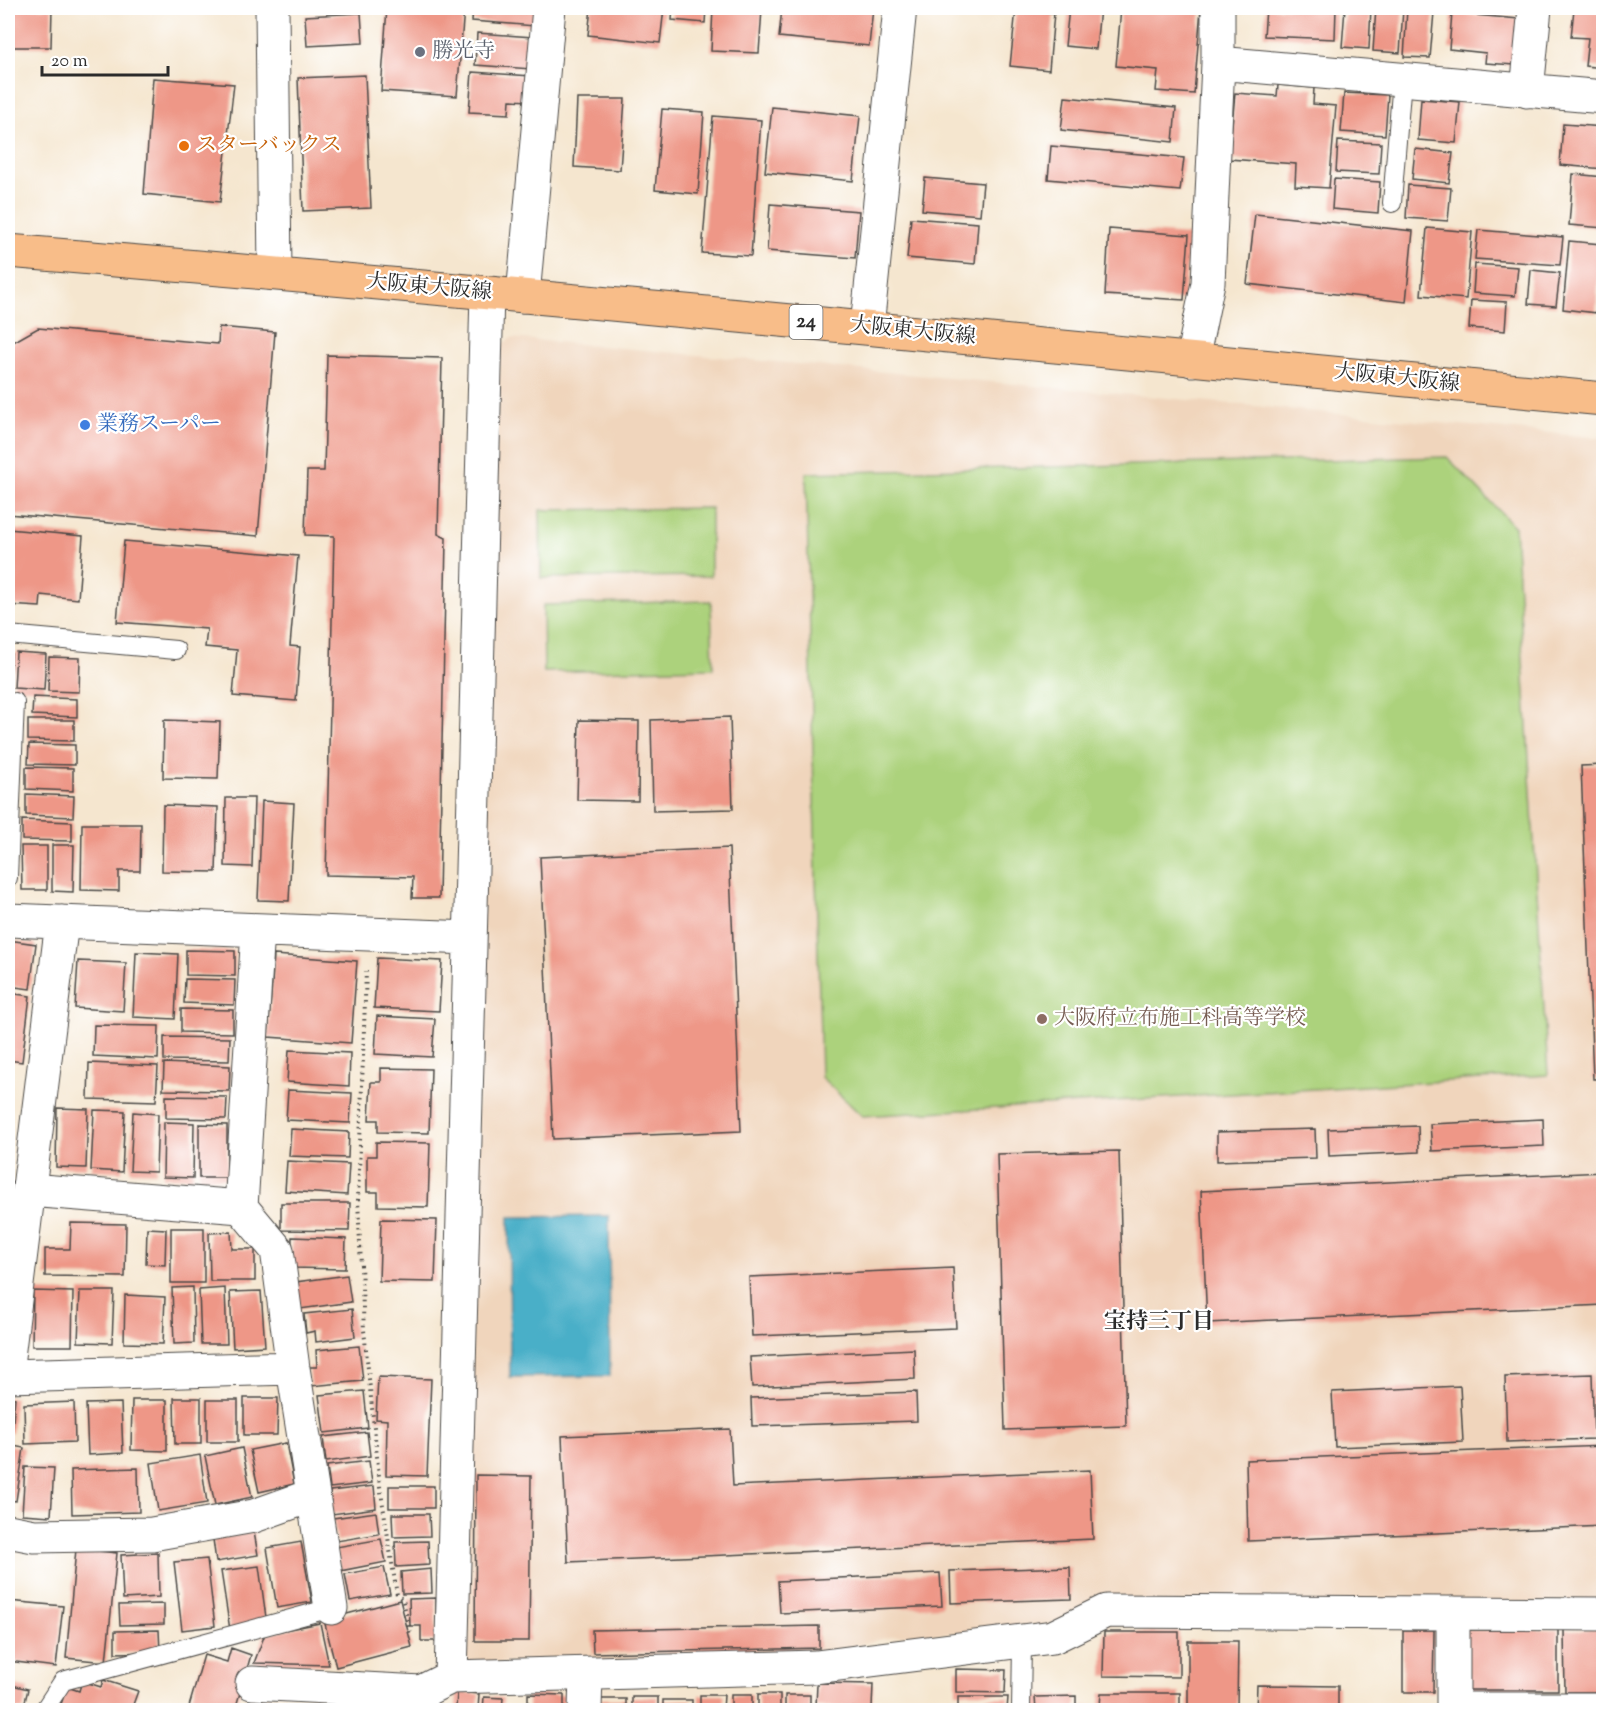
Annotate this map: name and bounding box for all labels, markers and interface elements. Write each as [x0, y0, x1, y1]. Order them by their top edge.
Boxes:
place label: 勝光寺 [432, 37, 495, 67]
scale bar [42, 39, 168, 77]
marker: 勝光寺 [413, 45, 427, 59]
text: 20 m [51, 49, 88, 75]
place label: スターバックス [196, 131, 342, 161]
marker: スターバックス [177, 139, 191, 153]
street label: 大阪東大阪線 [365, 268, 493, 308]
road number: 24 [790, 305, 822, 339]
street label: 大阪東大阪線 [849, 310, 977, 354]
street label: 大阪東大阪線 [1333, 357, 1461, 401]
place label: 業務スーパー [97, 410, 221, 440]
marker: 業務スーパー [78, 418, 92, 432]
place label: 大阪府立布施工科高等学校 [1054, 1004, 1306, 1034]
marker: 大阪府立布施工科高等学校 [1035, 1012, 1049, 1026]
district label: 宝持三丁目 [1104, 1307, 1214, 1339]

